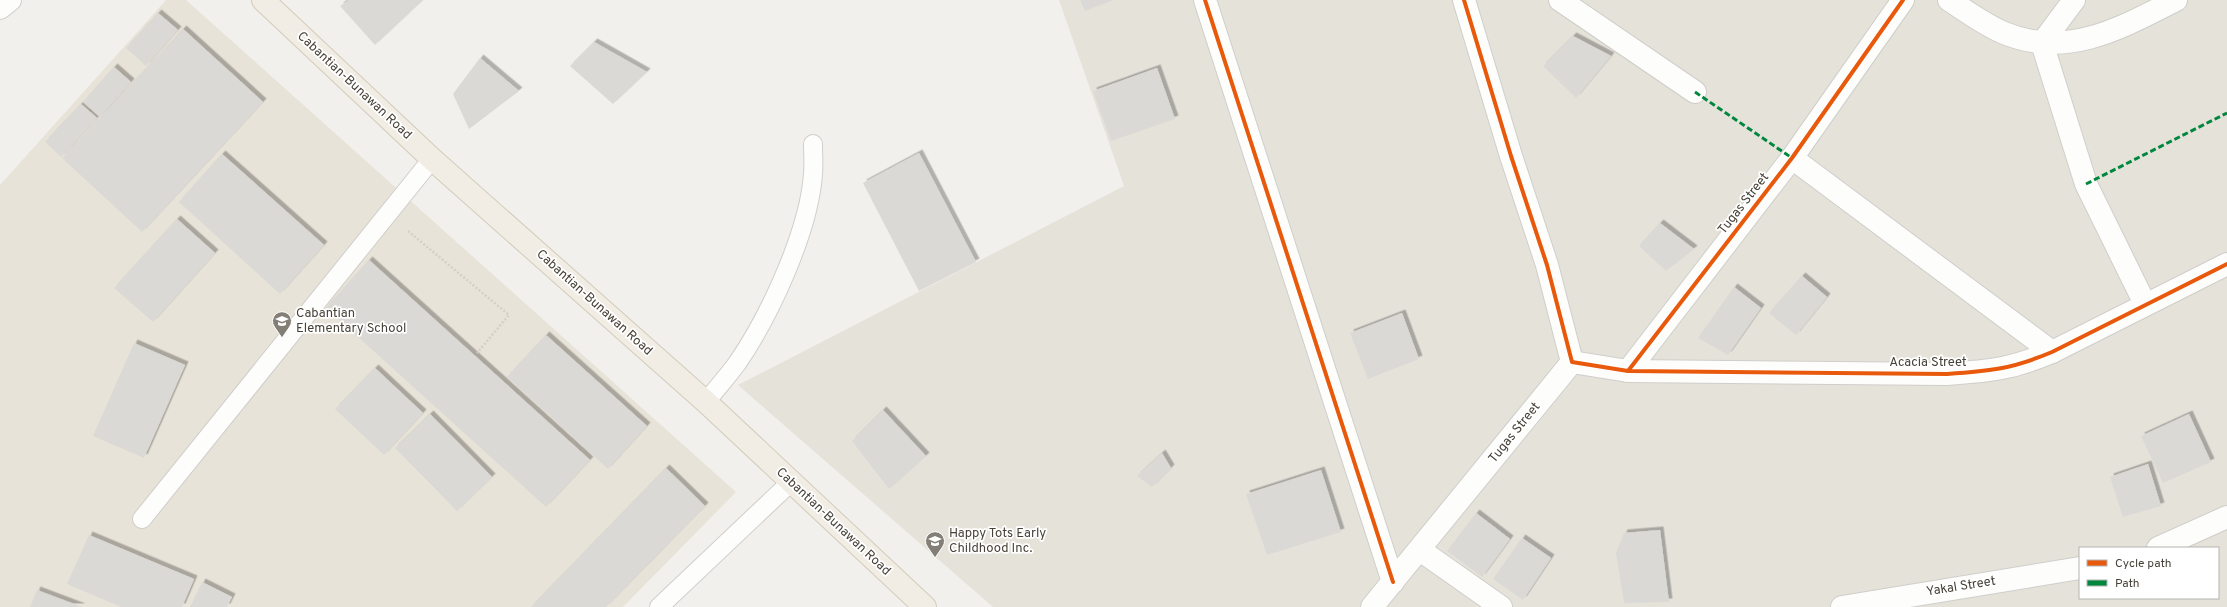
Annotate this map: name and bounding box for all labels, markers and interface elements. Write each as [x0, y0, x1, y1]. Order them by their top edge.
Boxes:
street label: Cabantian-Bunawan Road [293, 29, 415, 143]
street label: Tugas Street [1715, 170, 1773, 238]
street label: Cabantian-Bunawan Road [533, 247, 655, 359]
place label: Cabantian Elementary School [296, 306, 406, 337]
school or university icon: Cabantian Elementary School [271, 310, 293, 338]
street label: Acacia Street [1889, 355, 1967, 371]
street label: Tugas Street [1486, 399, 1544, 467]
street label: Cabantian-Bunawan Road [772, 465, 894, 579]
place label: Happy Tots Early Childhood Inc. [949, 526, 1046, 557]
school or university icon: Happy Tots Early Childhood Inc. [924, 530, 946, 558]
legend [2079, 547, 2219, 599]
text: Cycle path [2115, 556, 2172, 572]
street label: Yakal Street [1925, 574, 1997, 600]
text: Path [2115, 576, 2140, 592]

